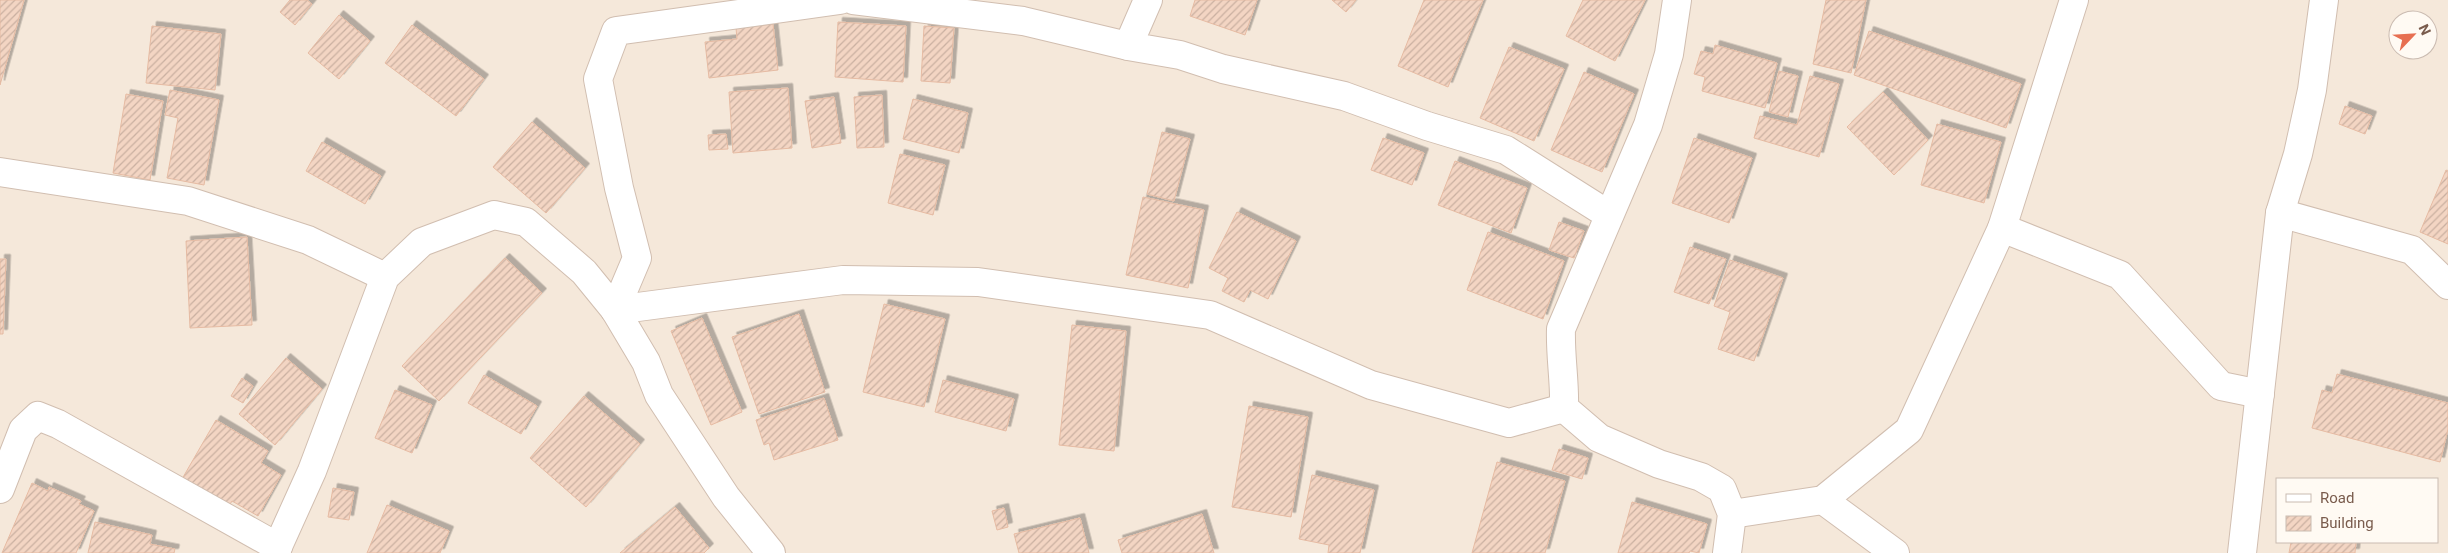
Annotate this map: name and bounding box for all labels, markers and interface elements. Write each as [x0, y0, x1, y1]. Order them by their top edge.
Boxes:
north arrow [2388, 10, 2438, 60]
text: N [2415, 22, 2434, 37]
legend [2276, 478, 2438, 543]
text: Road [2320, 489, 2354, 507]
text: Building [2320, 514, 2374, 532]

